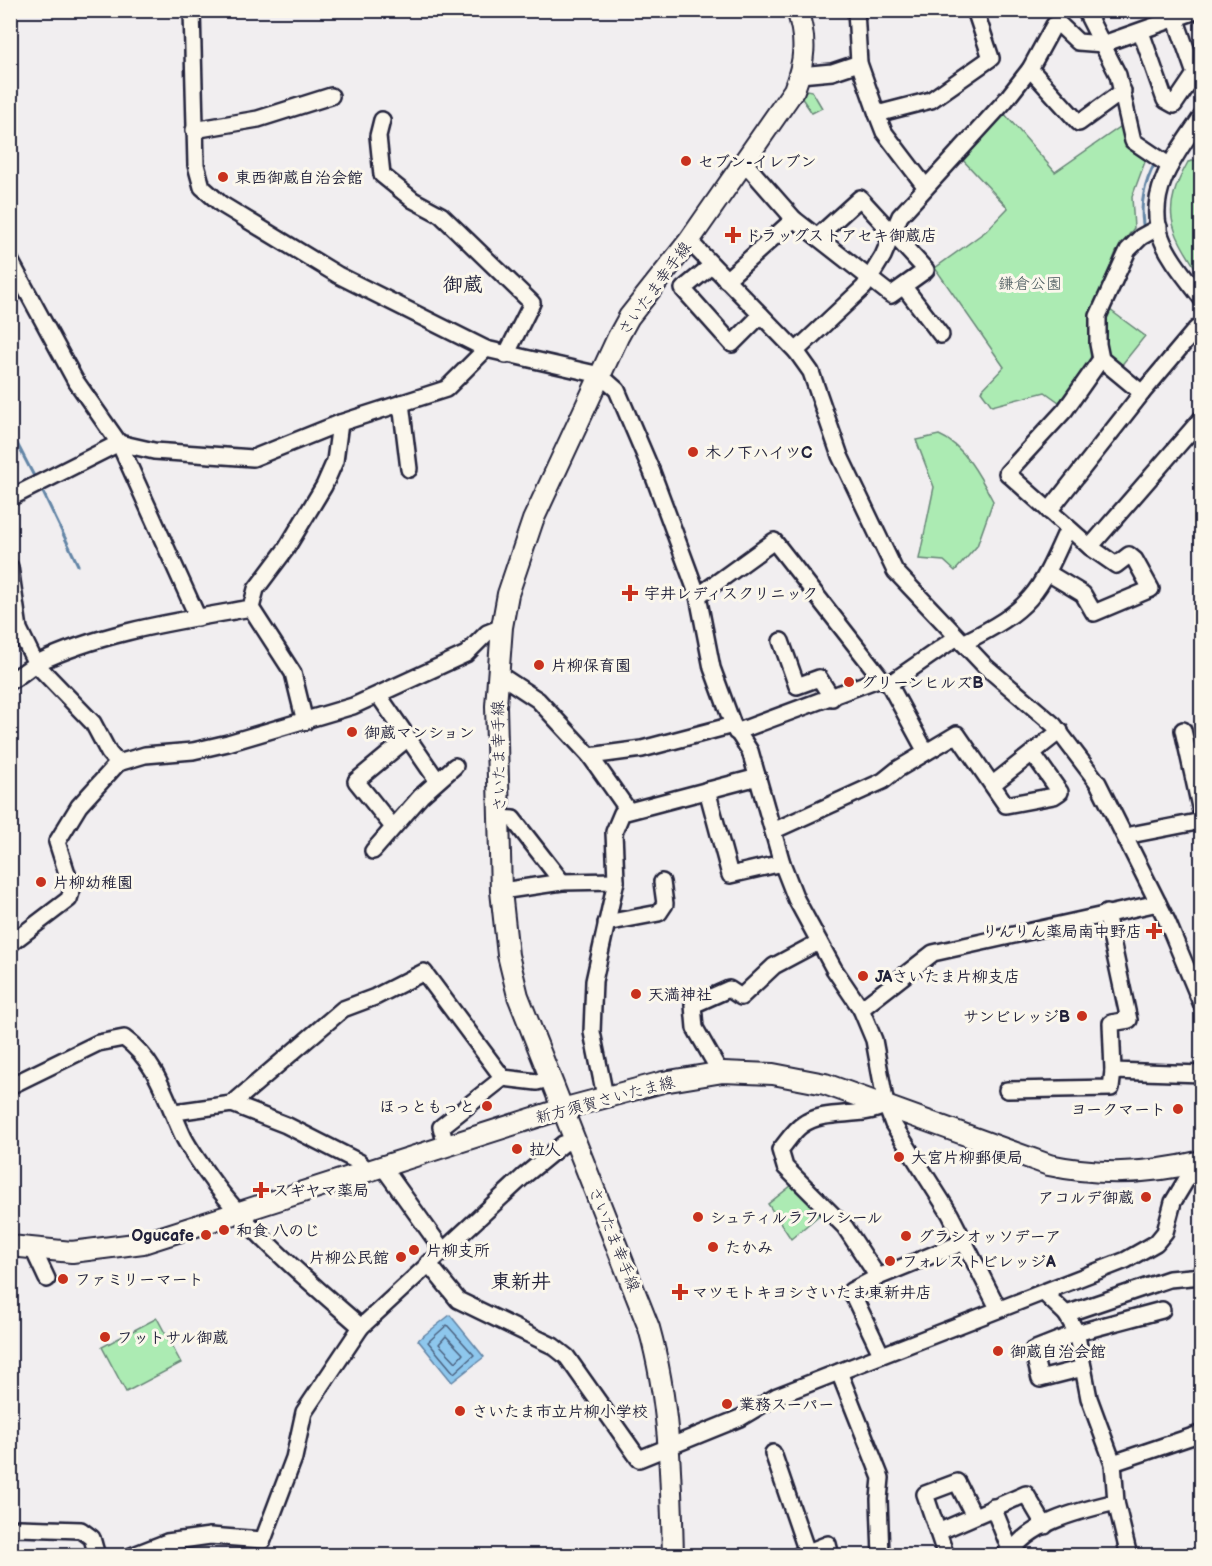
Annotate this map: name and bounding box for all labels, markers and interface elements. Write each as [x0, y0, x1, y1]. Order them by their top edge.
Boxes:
place label: セブン-イレブン [698, 153, 817, 172]
marker: セブン-イレブン [679, 154, 693, 168]
place label: 東西御蔵自治会館 [235, 169, 363, 188]
marker: 東西御蔵自治会館 [216, 170, 230, 184]
place label: ドラッグストアセキ御蔵店 [745, 227, 937, 246]
marker: ドラッグストアセキ御蔵店 [726, 228, 740, 242]
street label: さいたま幸手線 [615, 238, 696, 340]
district label: 御蔵 [443, 273, 483, 297]
park label: 鎌倉公園 [998, 275, 1062, 294]
place label: 木ノ下ハイツC [705, 444, 812, 463]
marker: 木ノ下ハイツC [686, 445, 700, 459]
marker: 宇井レディスクリニック [621, 584, 639, 602]
place label: 宇井レディスクリニック [644, 585, 818, 604]
place label: 片柳保育園 [551, 657, 631, 676]
marker: 片柳保育園 [532, 658, 546, 672]
place label: グリーンヒルズB [861, 674, 984, 693]
marker: グリーンヒルズB [842, 675, 856, 689]
street label: さいたま幸手線 [489, 700, 510, 812]
place label: 御蔵マンション [364, 724, 475, 743]
marker: 御蔵マンション [345, 725, 359, 739]
place label: 片柳幼稚園 [53, 874, 133, 893]
marker: 片柳幼稚園 [34, 875, 48, 889]
place label: りんりん薬局南中野店 [982, 923, 1142, 942]
marker: りんりん薬局南中野店 [1147, 924, 1161, 938]
place label: JAさいたま片柳支店 [875, 968, 1020, 987]
marker: JAさいたま片柳支店 [856, 969, 870, 983]
place label: 天満神社 [648, 986, 712, 1005]
marker: 天満神社 [629, 987, 643, 1001]
place label: サンビレッジB [963, 1008, 1070, 1027]
marker: サンビレッジB [1075, 1009, 1089, 1023]
street label: 新方須賀さいたま線 [534, 1073, 677, 1128]
place label: ほっともっと [379, 1098, 475, 1117]
marker: ほっともっと [480, 1099, 494, 1113]
place label: ヨークマート [1071, 1101, 1166, 1120]
marker: ヨークマート [1171, 1102, 1185, 1116]
place label: 拉人 [529, 1141, 561, 1160]
marker: 拉人 [510, 1142, 524, 1156]
place label: 大宮片柳郵便局 [911, 1149, 1023, 1168]
marker: 大宮片柳郵便局 [892, 1150, 906, 1164]
place label: スギヤマ薬局 [273, 1182, 369, 1201]
marker: スギヤマ薬局 [254, 1183, 268, 1197]
street label: さいたま幸手線 [584, 1184, 643, 1295]
place label: アコルデ御蔵 [1038, 1189, 1134, 1208]
marker: アコルデ御蔵 [1139, 1190, 1153, 1204]
place label: シュティルラフレシール [710, 1209, 883, 1228]
marker: シュティルラフレシール [691, 1210, 705, 1224]
place label: 和食 八のじ [236, 1222, 320, 1241]
marker: 和食 八のじ [217, 1223, 231, 1237]
place label: Ogucafe [132, 1227, 194, 1246]
marker: Ogucafe [199, 1228, 213, 1242]
place label: グラシオッソデーア [918, 1228, 1061, 1247]
marker: グラシオッソデーア [899, 1229, 913, 1243]
place label: たかみ [725, 1239, 773, 1258]
marker: たかみ [706, 1240, 720, 1254]
place label: 片柳支所 [426, 1242, 490, 1261]
marker: 片柳支所 [407, 1243, 421, 1257]
place label: 片柳公民館 [309, 1249, 389, 1268]
marker: 片柳公民館 [394, 1250, 408, 1264]
place label: フォレストビレッジA [902, 1253, 1056, 1272]
marker: フォレストビレッジA [883, 1254, 897, 1268]
district label: 東新井 [491, 1270, 551, 1294]
place label: ファミリーマート [75, 1271, 204, 1290]
marker: ファミリーマート [56, 1272, 70, 1286]
place label: マツモトキヨシさいたま東新井店 [692, 1284, 932, 1303]
marker: マツモトキヨシさいたま東新井店 [673, 1285, 687, 1299]
place label: フットサル御蔵 [117, 1329, 228, 1348]
marker: フットサル御蔵 [98, 1330, 112, 1344]
place label: 御蔵自治会館 [1010, 1343, 1106, 1362]
marker: 御蔵自治会館 [991, 1344, 1005, 1358]
place label: 業務スーパー [739, 1396, 834, 1415]
marker: 業務スーパー [720, 1397, 734, 1411]
place label: さいたま市立片柳小学校 [472, 1403, 648, 1422]
marker: さいたま市立片柳小学校 [453, 1404, 467, 1418]

